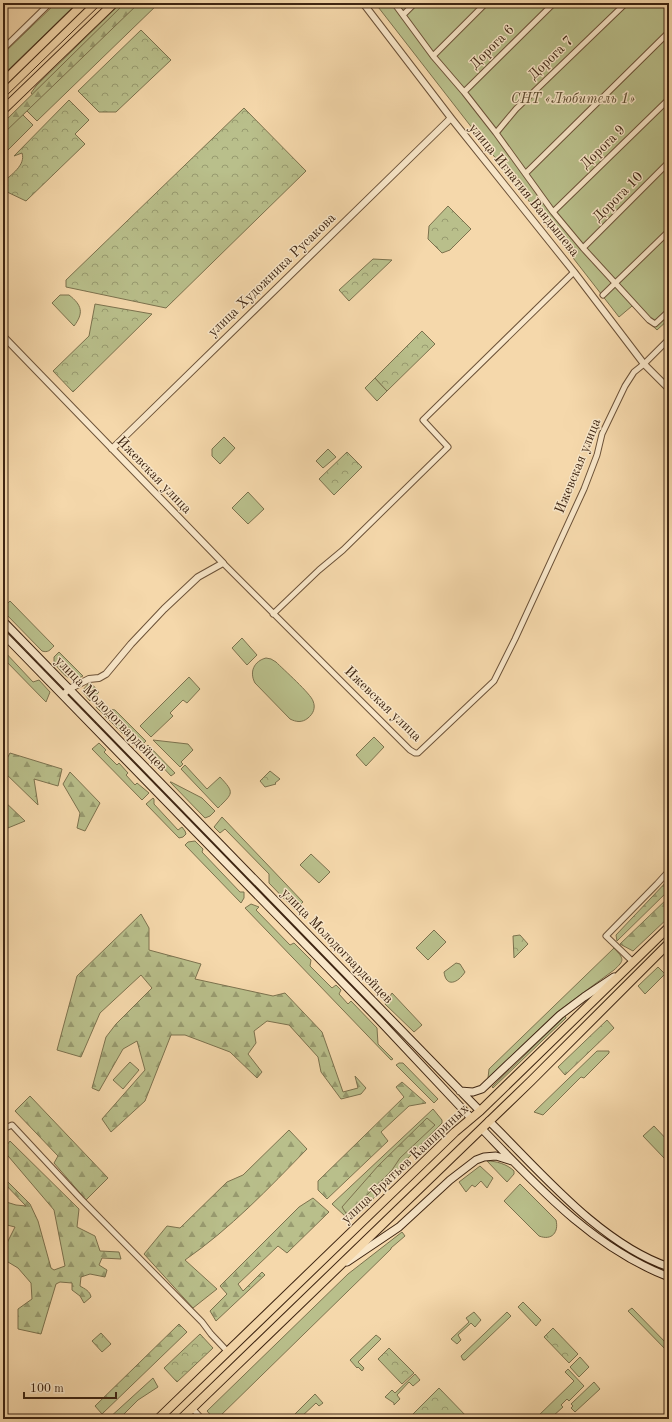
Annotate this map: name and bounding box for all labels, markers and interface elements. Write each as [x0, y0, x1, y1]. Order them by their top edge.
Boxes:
street label: Дорога 6 [467, 22, 517, 72]
street label: Дорога 7 [526, 33, 576, 83]
park label: СНТ «Любитель 1» [511, 91, 635, 106]
street label: улица Игнатия Вандышева [466, 121, 582, 259]
street label: Дорога 9 [578, 122, 628, 172]
street label: Дорога 10 [590, 169, 646, 225]
street label: улица Художника Русакова [206, 211, 338, 339]
street label: Ижевская улица [553, 416, 603, 515]
street label: Ижевская улица [114, 434, 194, 516]
street label: улица Молодогвардейцев [52, 654, 170, 774]
street label: Ижевская улица [342, 664, 424, 744]
street label: улица Молодогвардейцев [278, 886, 396, 1006]
street label: улица Братьев Кашириных [339, 1101, 471, 1227]
scale bar [24, 1374, 116, 1400]
text: 100 m [30, 1383, 64, 1395]

